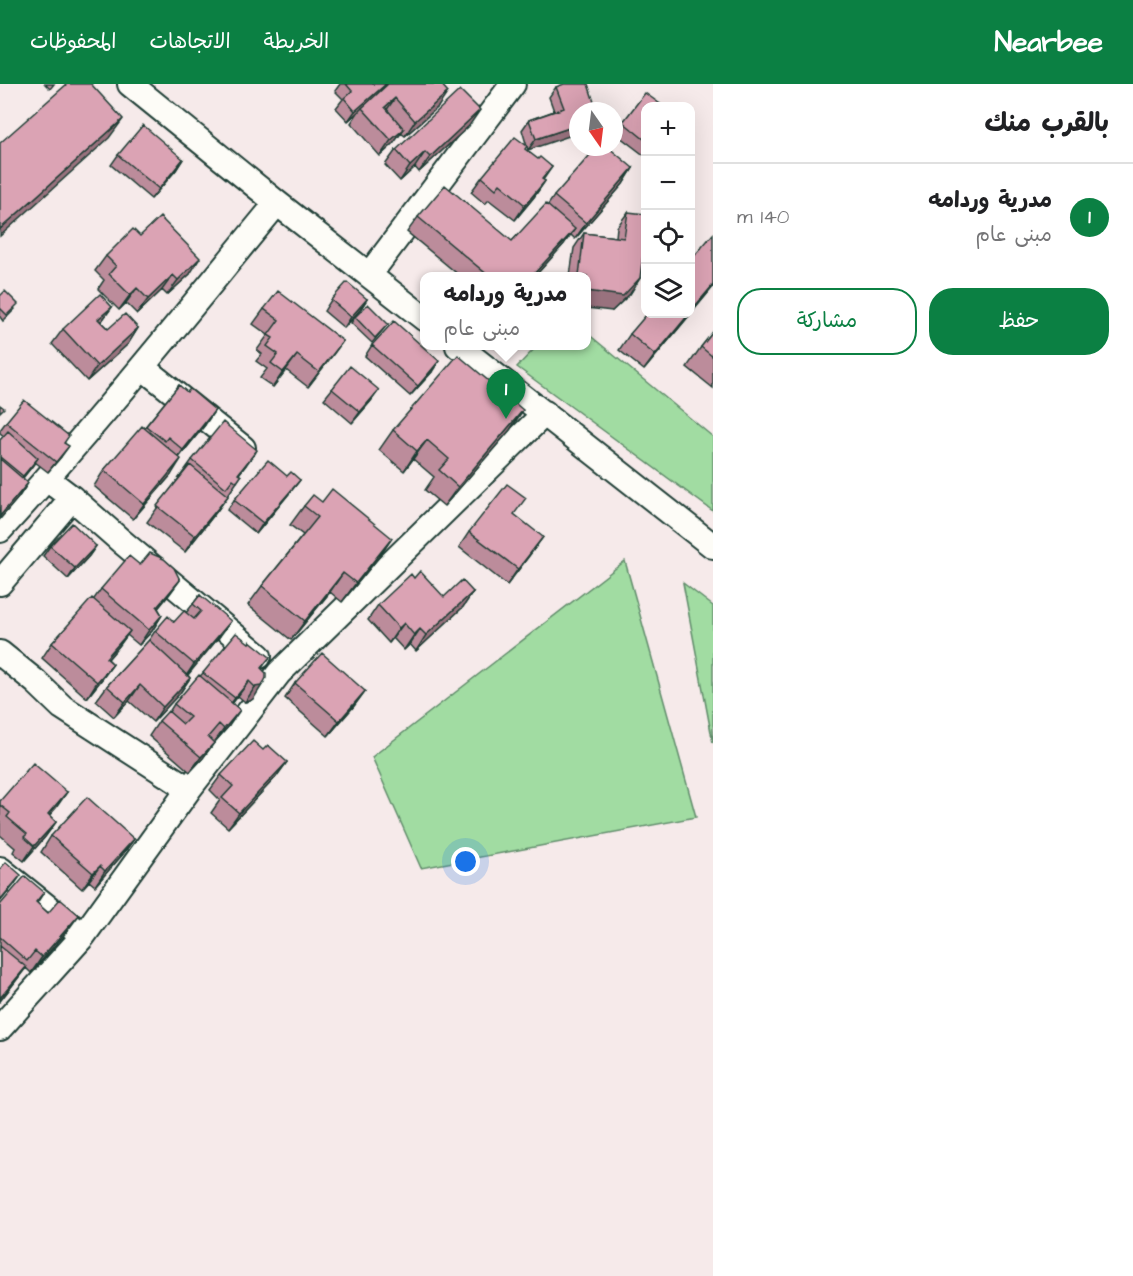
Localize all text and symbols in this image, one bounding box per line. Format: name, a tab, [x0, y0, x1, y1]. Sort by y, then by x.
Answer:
text: Nearbee	[995, 23, 1103, 62]
text: المحفوظات	[30, 27, 116, 56]
text: الاتجاهات	[149, 27, 231, 56]
text: الخريطة	[264, 27, 329, 56]
north arrow	[569, 102, 623, 156]
map controls	[641, 102, 695, 318]
button: +	[641, 102, 695, 156]
text: بالقرب منك	[985, 105, 1109, 141]
button: −	[641, 156, 695, 210]
text: مدرية وردامه	[928, 185, 1052, 216]
text: 140 m	[737, 203, 789, 231]
text: 1	[1088, 203, 1091, 231]
button: locate	[641, 210, 695, 264]
text: مبنى عام	[975, 221, 1052, 249]
button: layers	[641, 264, 695, 318]
popup	[420, 272, 591, 350]
text: مدرية وردامه	[444, 279, 567, 310]
button: مشاركة	[737, 288, 917, 355]
button: حفظ	[929, 288, 1109, 355]
text: مبنى عام	[444, 315, 520, 343]
pin: 1	[486, 370, 526, 419]
your location	[451, 847, 480, 876]

